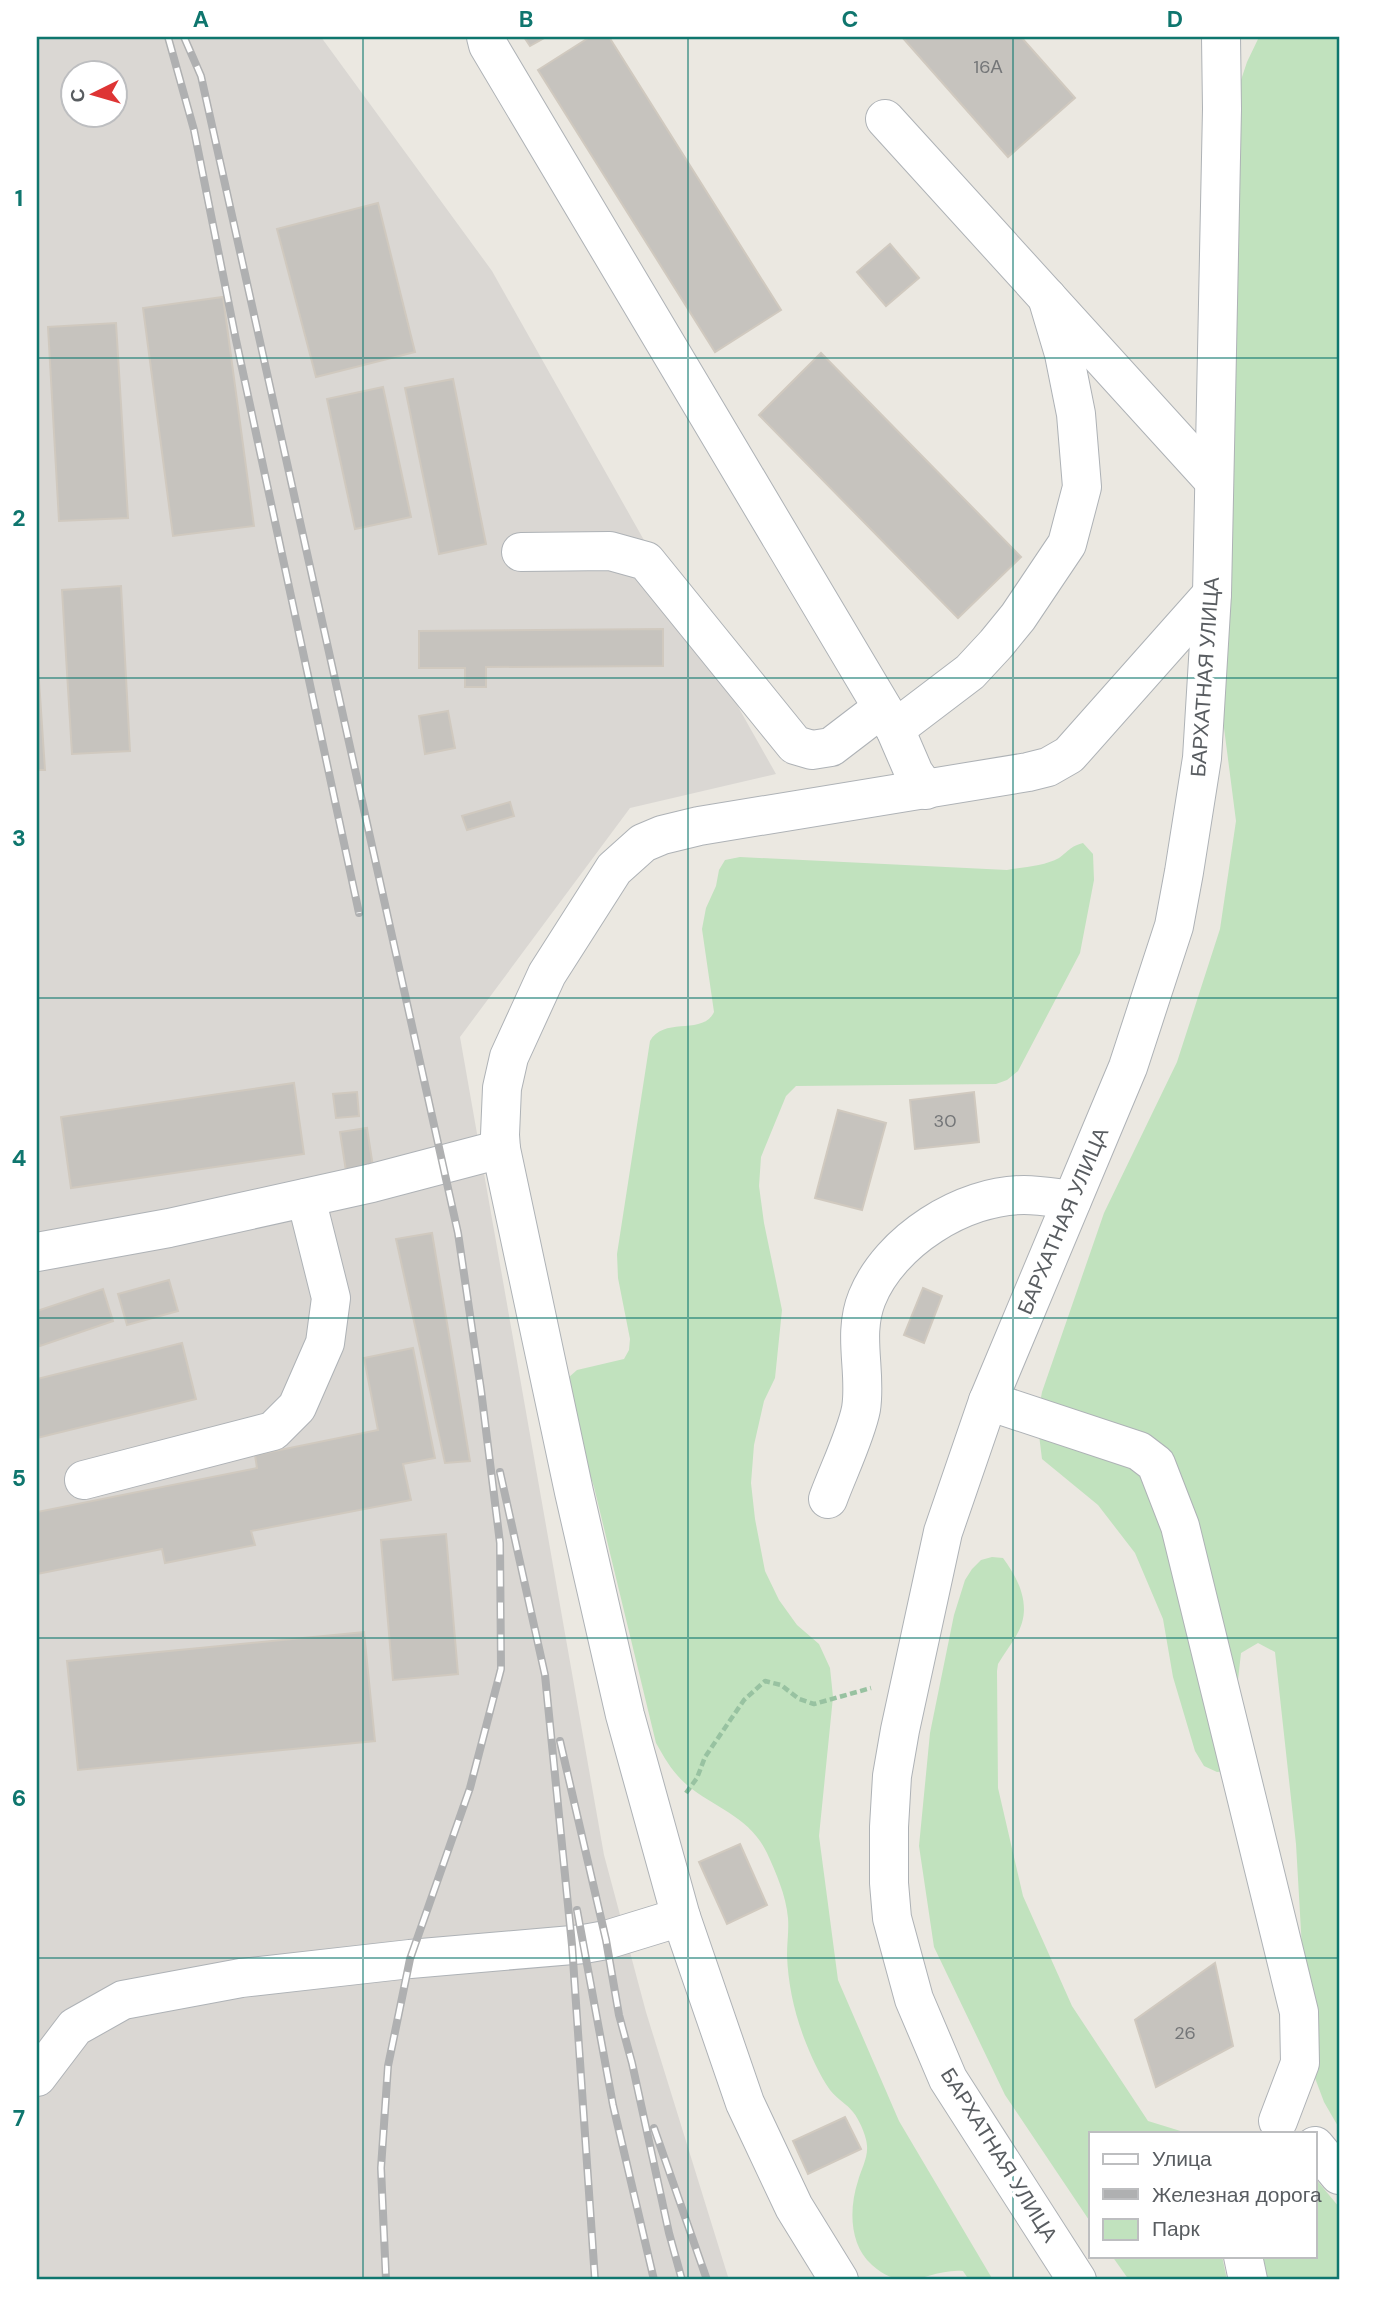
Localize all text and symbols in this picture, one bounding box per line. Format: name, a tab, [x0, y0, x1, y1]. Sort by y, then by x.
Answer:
text: A	[193, 4, 209, 34]
text: B	[519, 4, 533, 34]
text: C	[842, 4, 858, 34]
text: D	[1167, 4, 1183, 34]
house number: 16А	[974, 55, 1002, 79]
north arrow	[60, 60, 130, 130]
text: С	[64, 87, 91, 103]
text: 1	[15, 183, 23, 213]
text: 2	[12, 503, 26, 533]
street label: БАРХАТНАЯ УЛИЦА	[1184, 576, 1226, 778]
text: 3	[12, 823, 26, 853]
house number: 30	[934, 1109, 956, 1133]
street label: БАРХАТНАЯ УЛИЦА	[1011, 1123, 1115, 1319]
text: 4	[12, 1143, 27, 1173]
text: 5	[12, 1463, 26, 1493]
text: 6	[12, 1783, 26, 1813]
house number: 26	[1174, 2021, 1196, 2045]
street label: БАРХАТНАЯ УЛИЦА	[934, 2063, 1064, 2247]
text: 7	[13, 2103, 25, 2133]
legend	[1089, 2132, 1316, 2258]
text: Улица	[1152, 2145, 1212, 2173]
text: Железная дорога	[1152, 2181, 1322, 2209]
text: Парк	[1152, 2215, 1200, 2243]

